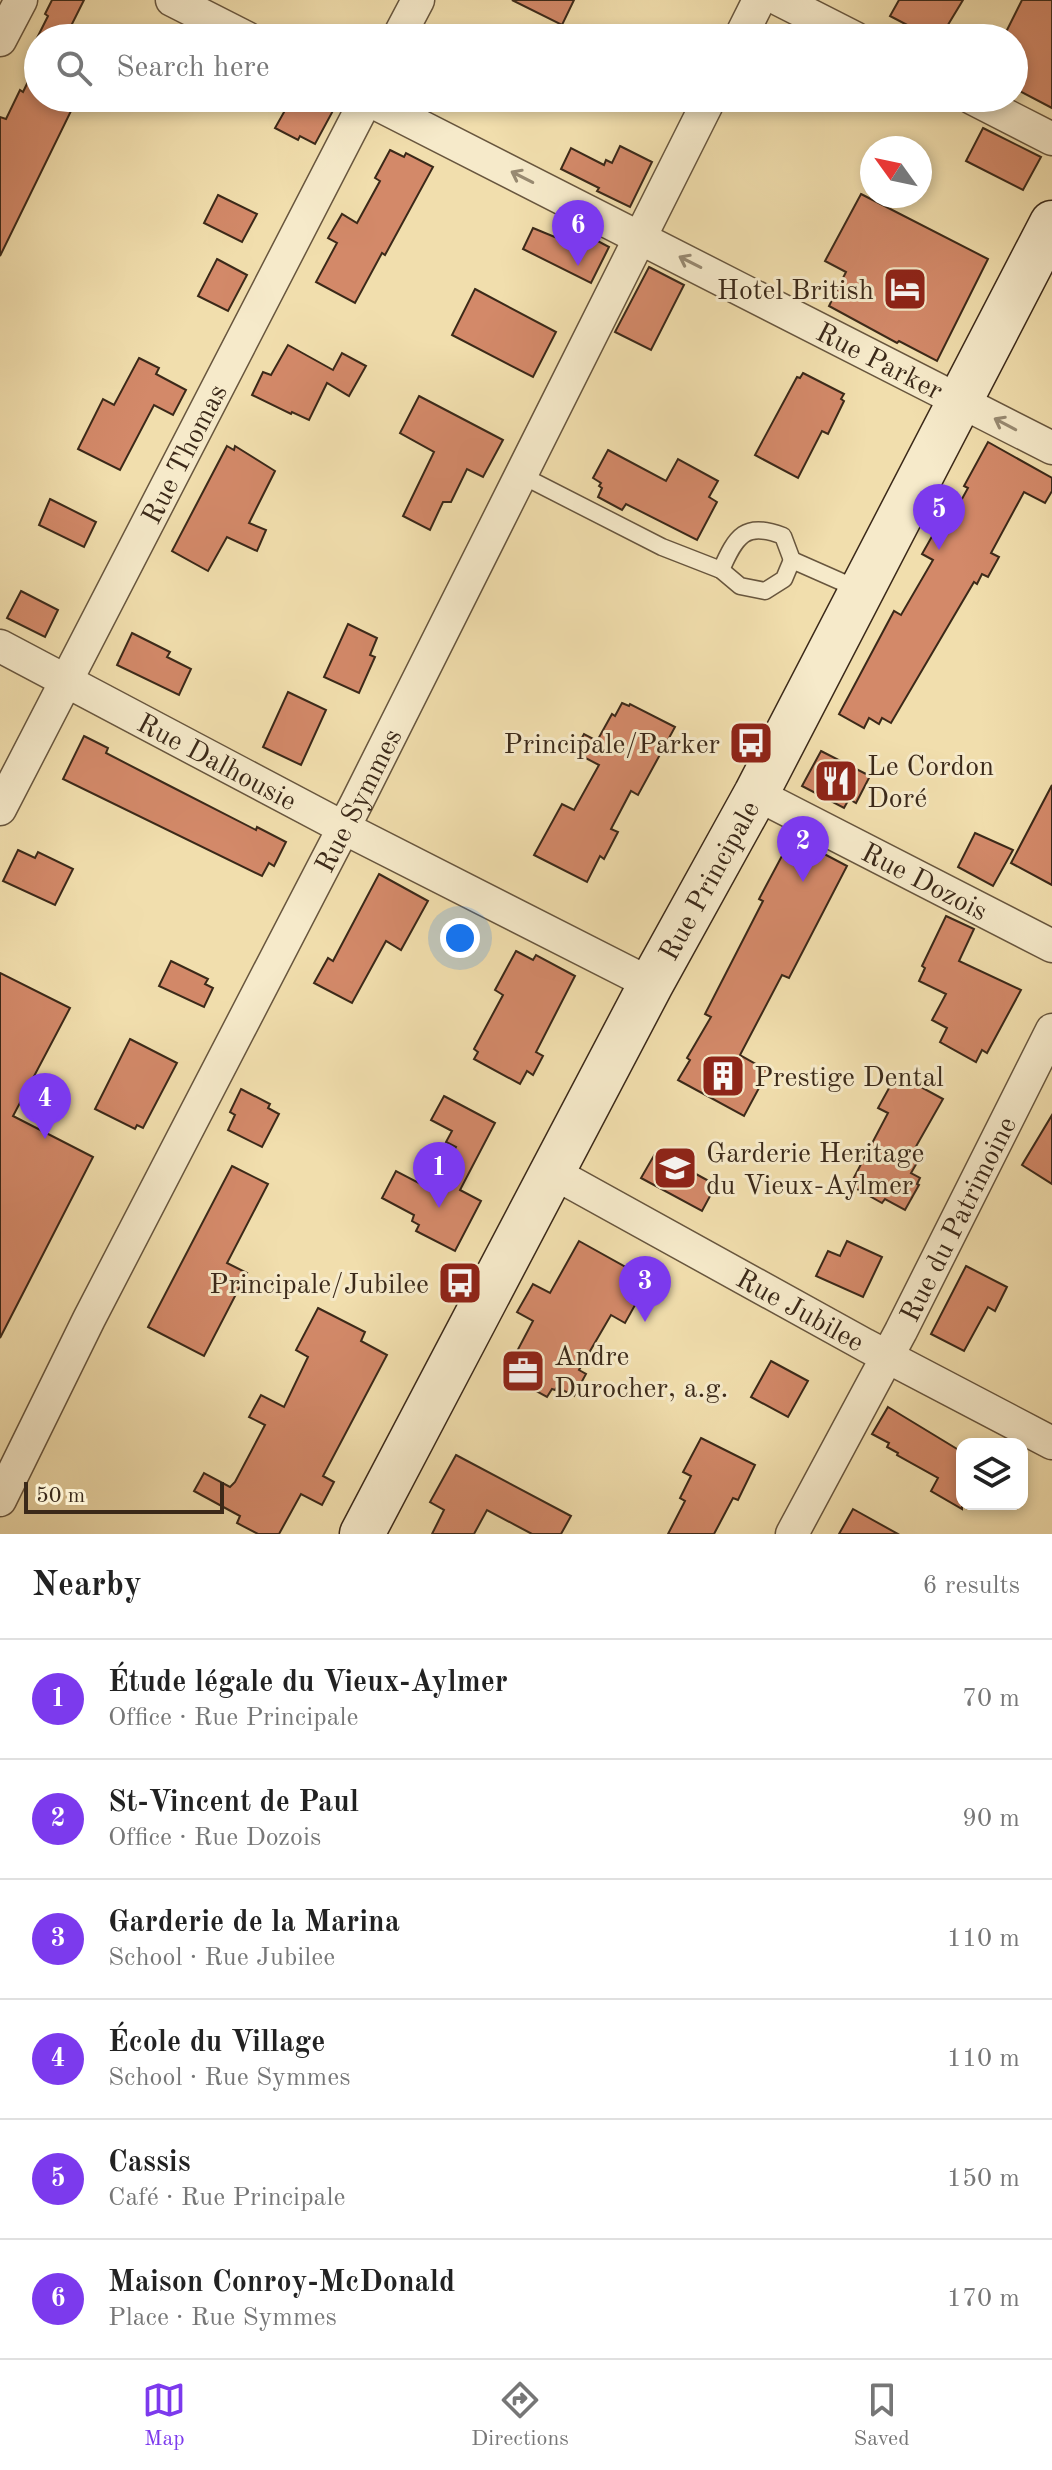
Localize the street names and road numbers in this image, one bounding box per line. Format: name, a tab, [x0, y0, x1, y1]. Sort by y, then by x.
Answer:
street label: Rue Parker	[811, 319, 946, 407]
street label: Rue Thomas	[139, 380, 234, 529]
street label: Rue Dalhousie	[132, 710, 300, 817]
street label: Rue Symmes	[312, 725, 408, 878]
street label: Rue Principale	[656, 797, 766, 966]
street label: Rue Dozois	[856, 840, 991, 927]
street label: Rue du Patrimoine	[897, 1113, 1023, 1327]
street label: Rue Jubilee	[731, 1266, 868, 1358]

